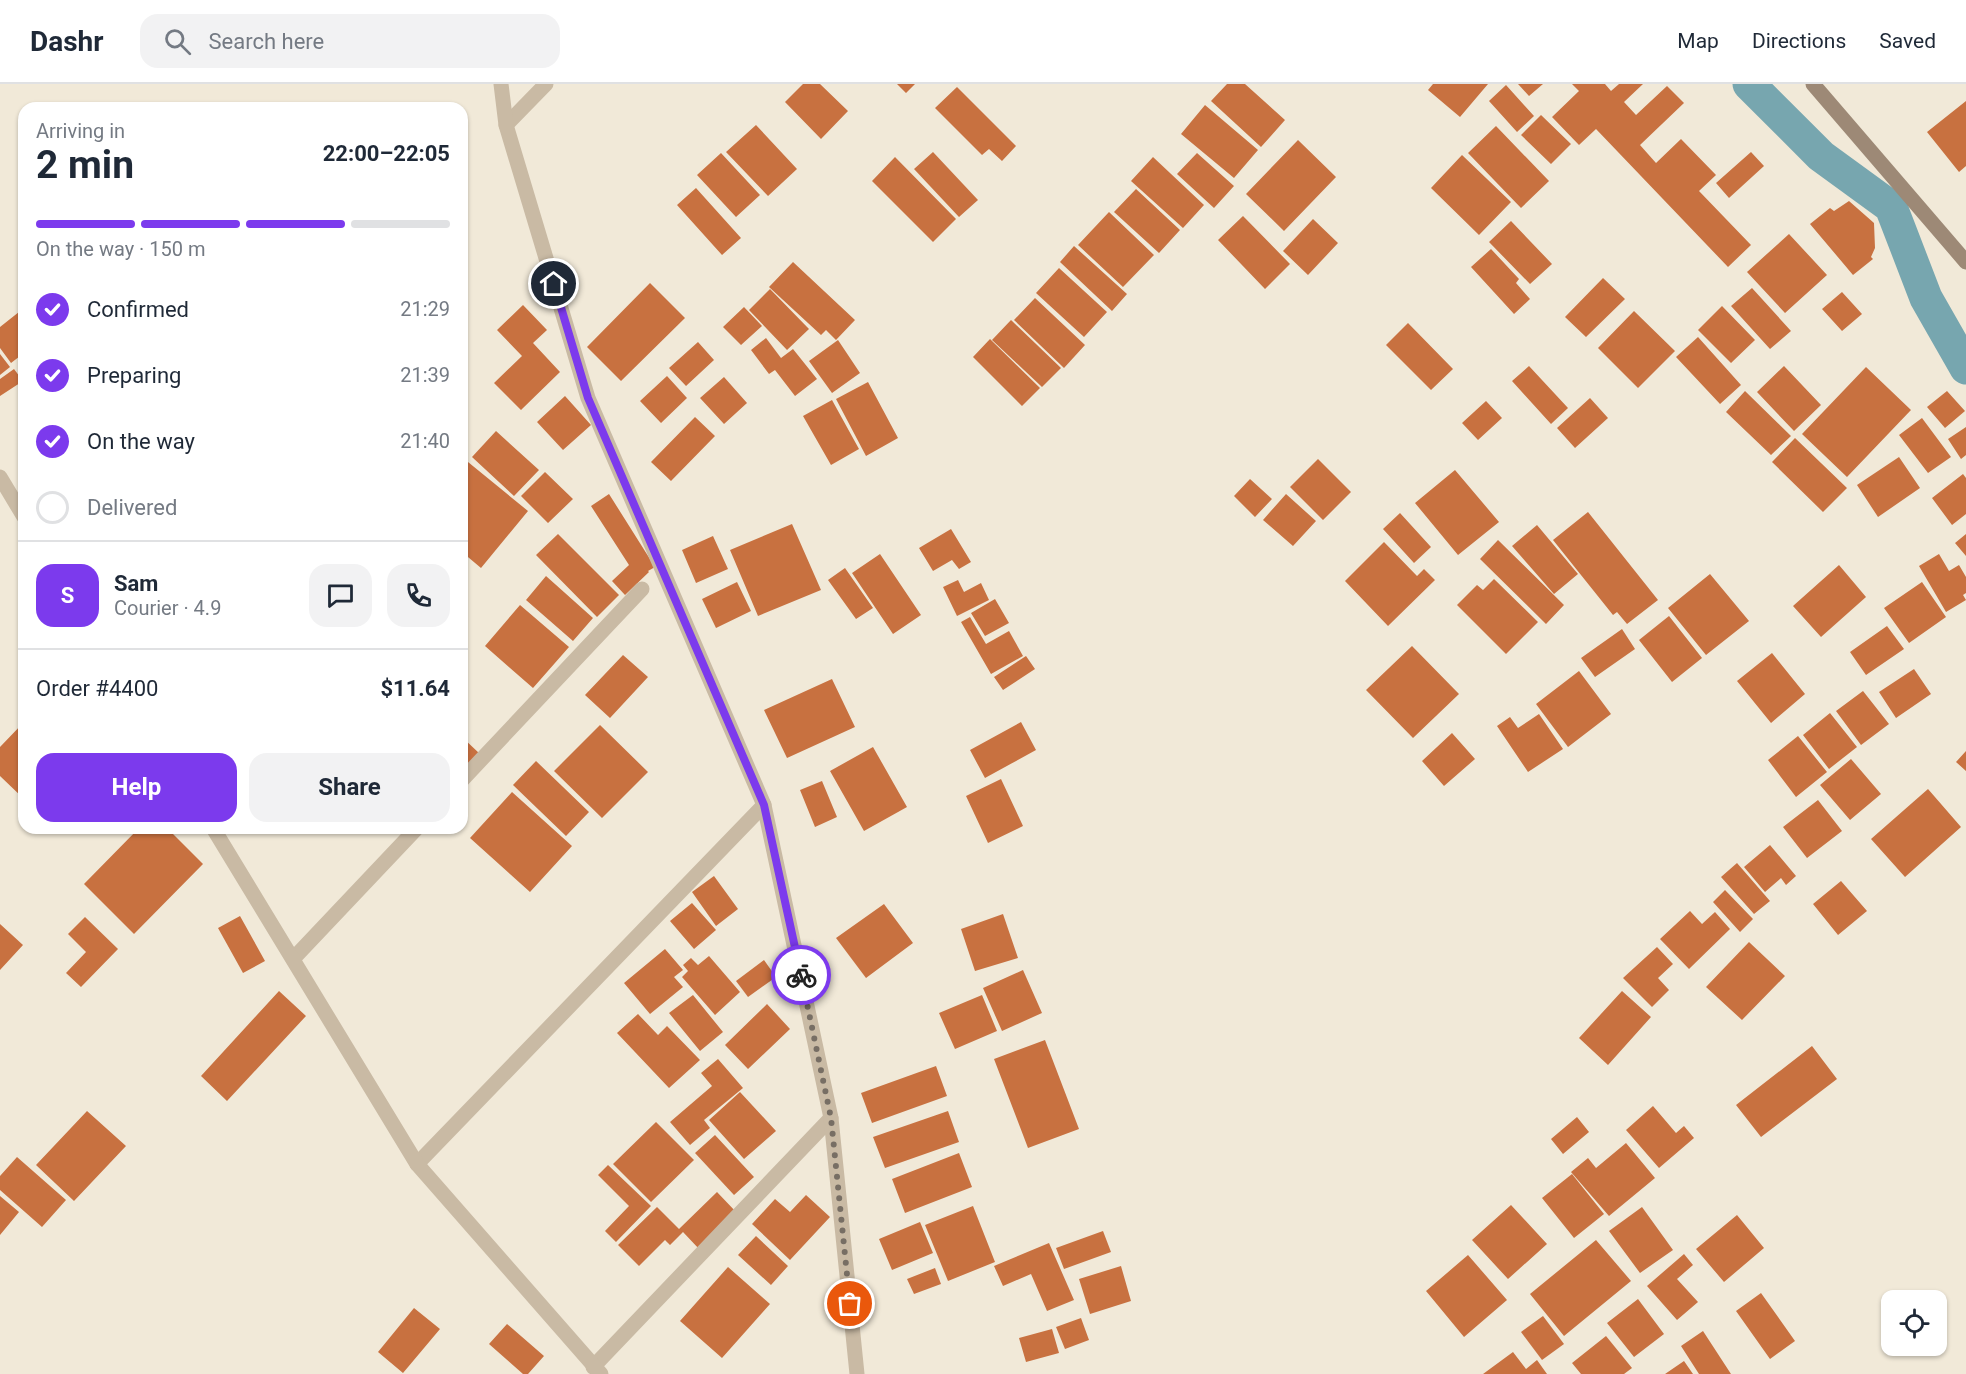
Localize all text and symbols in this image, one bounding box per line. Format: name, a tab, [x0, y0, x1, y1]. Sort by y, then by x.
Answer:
search box	[140, 14, 560, 68]
text: Dashr	[30, 25, 104, 58]
icon: search	[161, 25, 194, 58]
text: Search here	[209, 29, 324, 54]
text: Map	[1677, 29, 1719, 53]
text: Directions	[1752, 29, 1846, 53]
text: Saved	[1879, 29, 1936, 53]
text: Arriving in	[36, 119, 125, 143]
text: 22:00–22:05	[323, 141, 450, 166]
text: 2 min	[36, 142, 134, 188]
text: On the way · 150 m	[36, 237, 205, 261]
pin	[528, 258, 579, 309]
icon: home	[537, 267, 570, 300]
icon: check	[36, 293, 69, 326]
text: Confirmed	[87, 297, 189, 322]
text: 21:29	[400, 297, 450, 321]
icon: check	[36, 359, 69, 392]
text: Preparing	[87, 363, 181, 388]
text: 21:39	[400, 363, 450, 387]
icon: check	[36, 425, 69, 458]
text: On the way	[87, 429, 195, 454]
text: 21:40	[400, 429, 450, 453]
text: Delivered	[87, 495, 177, 520]
button: chat	[309, 564, 372, 627]
button: phone	[387, 564, 450, 627]
text: Sam	[114, 571, 158, 596]
text: S	[61, 583, 74, 608]
text: Courier · 4.9	[114, 596, 221, 620]
text: Order #4400	[36, 676, 158, 701]
text: $11.64	[381, 676, 450, 701]
button: Help	[36, 753, 237, 822]
button: Share	[249, 753, 450, 822]
courier	[771, 945, 831, 1005]
icon: bike	[785, 959, 818, 992]
pin	[824, 1278, 875, 1329]
icon: bag	[833, 1287, 866, 1320]
map controls	[1881, 1290, 1947, 1356]
button: locate	[1881, 1290, 1947, 1356]

